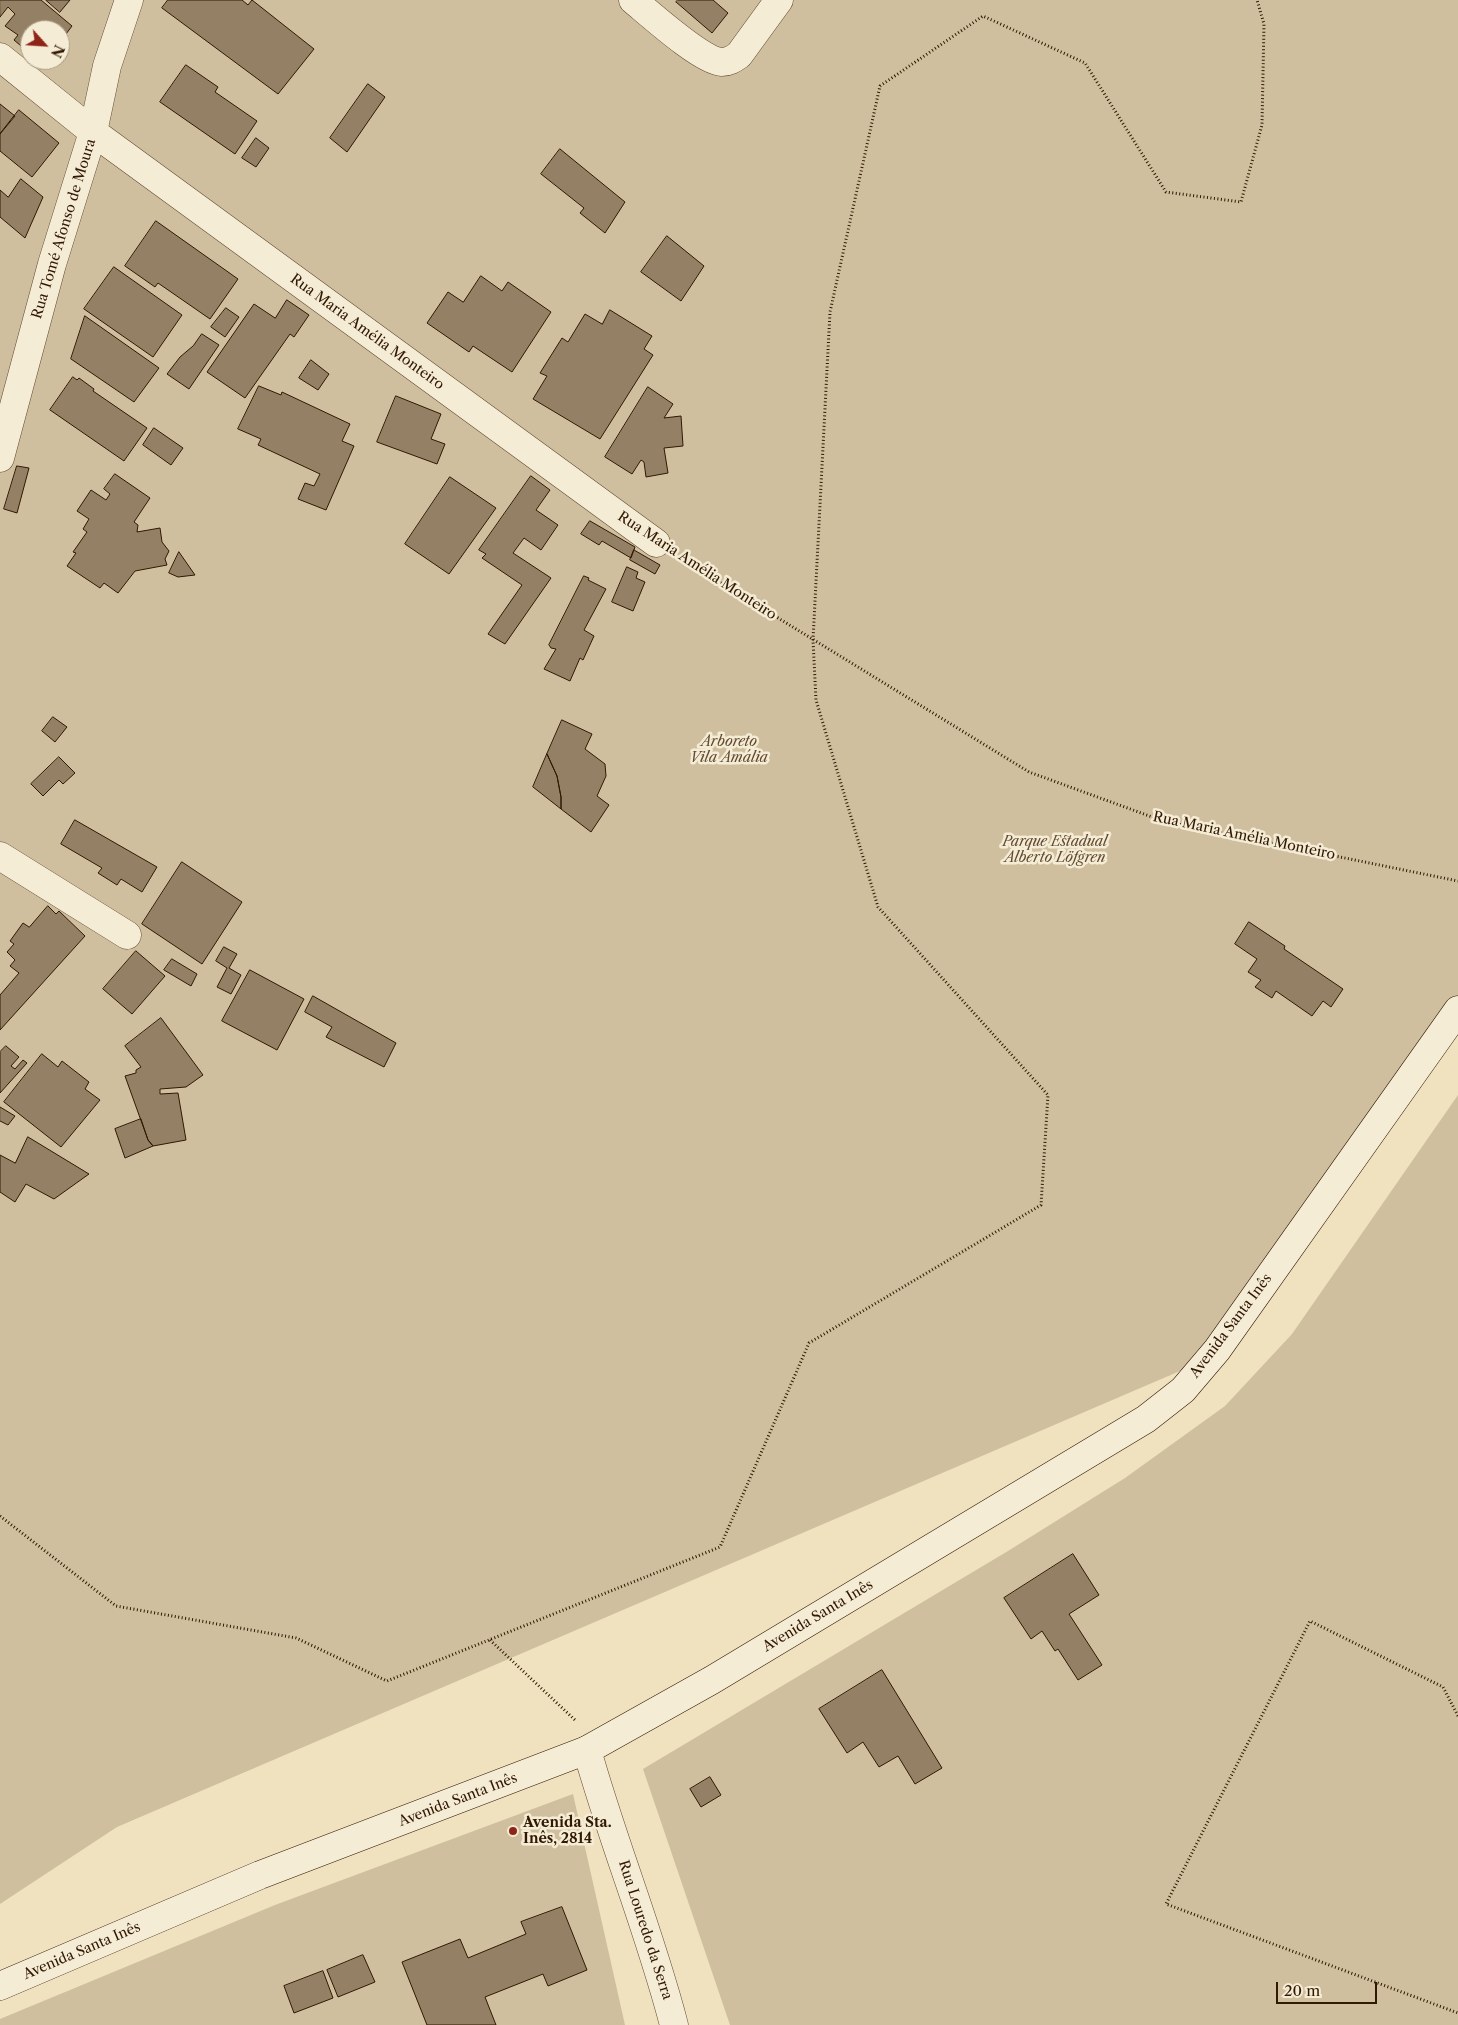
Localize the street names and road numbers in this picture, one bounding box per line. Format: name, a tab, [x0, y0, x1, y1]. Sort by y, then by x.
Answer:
street label: Rua Tomé Afonso de Moura	[29, 137, 99, 321]
street label: Rua Maria Amélia Monteiro	[287, 271, 447, 393]
street label: Rua Maria Amélia Monteiro	[614, 508, 780, 624]
street label: Rua Maria Amélia Monteiro	[1151, 808, 1337, 864]
street label: Avenida Santa Inês	[1186, 1271, 1276, 1381]
street label: Avenida Santa Inês	[760, 1576, 876, 1656]
street label: Avenida Santa Inês	[396, 1770, 520, 1830]
street label: Rua Louredo da Serra	[614, 1858, 676, 2002]
street label: Avenida Santa Inês	[21, 1919, 143, 1983]

